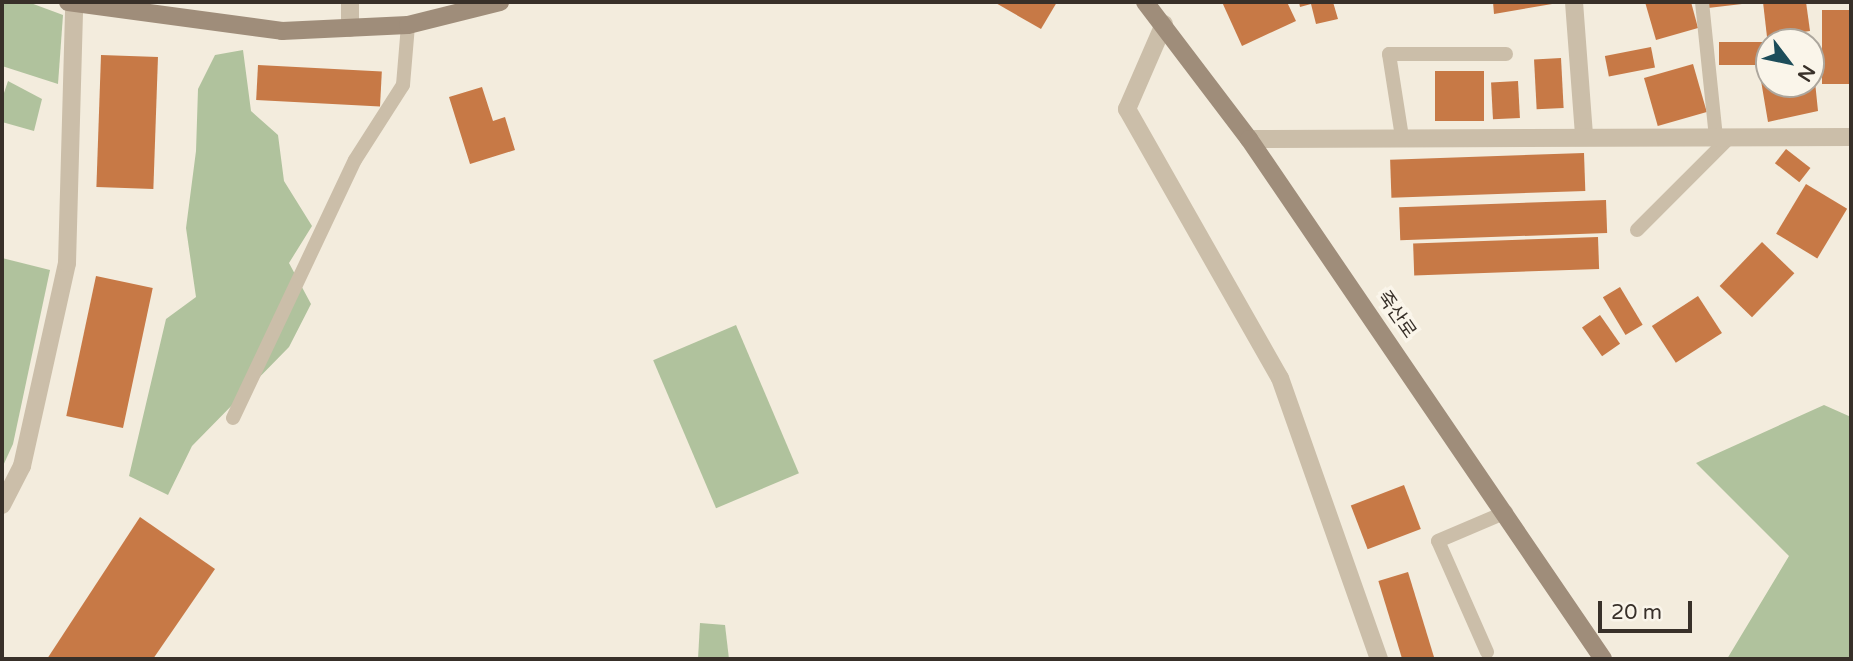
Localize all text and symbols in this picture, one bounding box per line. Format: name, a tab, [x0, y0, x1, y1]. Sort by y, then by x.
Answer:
north arrow	[1755, 28, 1825, 98]
text: N	[1793, 61, 1819, 85]
street label: 죽산로	[1372, 287, 1420, 343]
scale bar	[1601, 588, 1696, 632]
text: 20 m	[1611, 600, 1662, 625]

